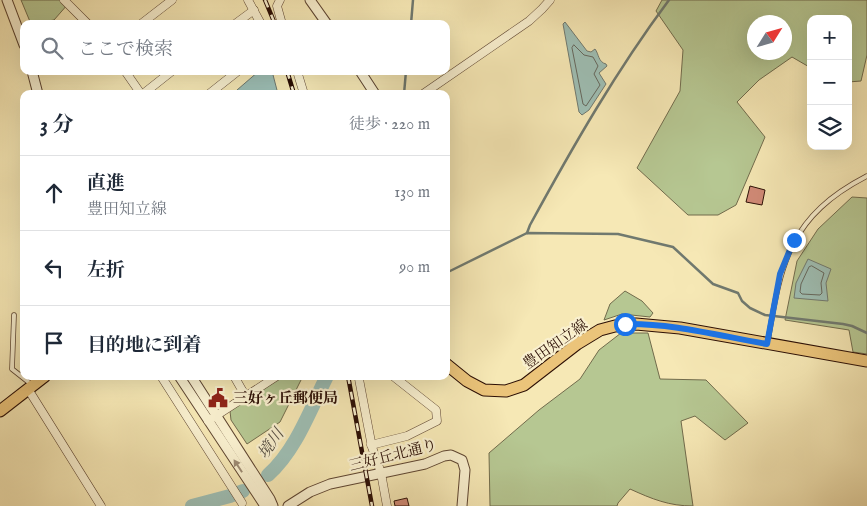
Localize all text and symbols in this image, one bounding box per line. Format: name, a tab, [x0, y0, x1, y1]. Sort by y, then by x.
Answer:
north arrow	[747, 15, 792, 60]
map controls	[807, 15, 852, 150]
button: +	[807, 15, 852, 60]
search box	[20, 20, 450, 75]
icon: search	[38, 34, 66, 62]
text: ここで検索	[78, 38, 173, 62]
button: −	[807, 60, 852, 105]
button: layers	[807, 105, 852, 150]
text: 3 分	[40, 112, 73, 139]
text: 徒歩 · 220 m	[349, 115, 430, 135]
text: 直進	[87, 172, 125, 196]
icon: ahead	[40, 179, 68, 207]
text: 130 m	[394, 183, 430, 203]
text: 豊田知立線	[87, 200, 167, 220]
route end	[783, 229, 806, 252]
icon: left	[40, 254, 68, 282]
text: 90 m	[399, 258, 430, 278]
text: 左折	[87, 259, 125, 283]
route start	[614, 313, 637, 336]
street label: 豊田知立線	[519, 315, 591, 374]
icon: arrive	[40, 329, 68, 357]
text: 目的地に到着	[87, 334, 201, 358]
public building icon: 三好ヶ丘郵便局	[207, 387, 229, 409]
place label: 三好ヶ丘郵便局	[233, 389, 338, 408]
water label: 境川	[254, 424, 290, 463]
street label: 三好丘北通り	[347, 435, 439, 476]
one-way arrow	[233, 459, 242, 473]

